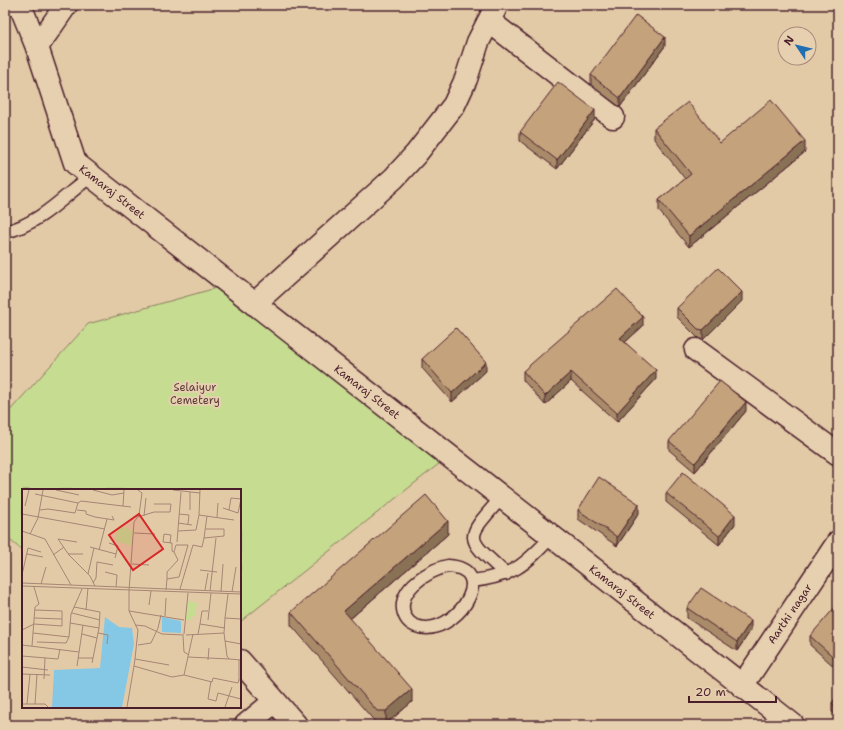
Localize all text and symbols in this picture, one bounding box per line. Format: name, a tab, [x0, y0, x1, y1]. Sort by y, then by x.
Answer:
north arrow	[777, 26, 817, 66]
text: N	[781, 32, 798, 48]
street label: Kamaraj Street	[76, 161, 148, 223]
street label: Kamaraj Street	[331, 361, 403, 423]
park label: Selaiyur Cemetery	[170, 380, 220, 408]
inset map	[22, 489, 241, 708]
street label: Kamaraj Street	[586, 561, 658, 623]
street label: Aarthi nagar	[764, 581, 816, 647]
scale bar	[689, 678, 776, 704]
text: 20 m	[695, 684, 726, 700]

